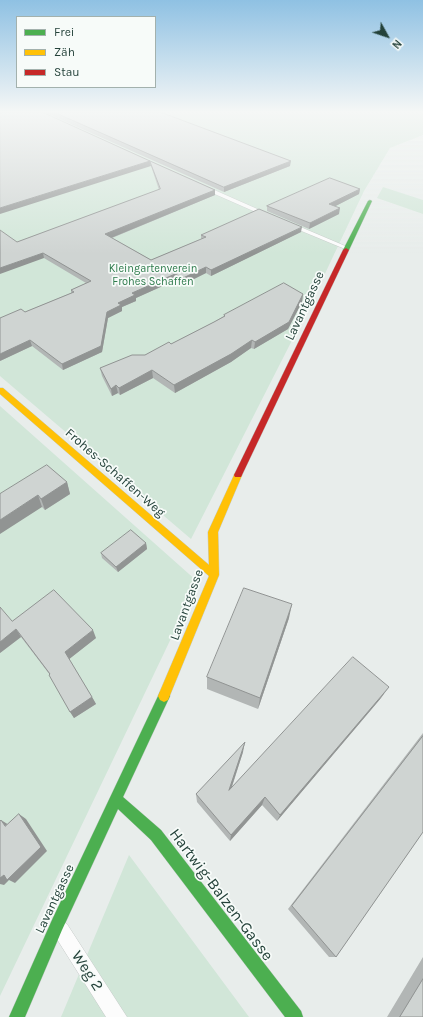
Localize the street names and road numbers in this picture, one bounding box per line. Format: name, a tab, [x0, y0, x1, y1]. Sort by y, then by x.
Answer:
street label: Lavantgasse	[282, 269, 328, 343]
street label: Frohes-Schaffen-Weg	[62, 425, 168, 521]
street label: Lavantgasse	[167, 567, 207, 643]
street label: Hartwig-Balzen-Gasse	[165, 825, 277, 965]
street label: Lavantgasse	[32, 862, 78, 936]
street label: Weg 2	[67, 947, 107, 995]

